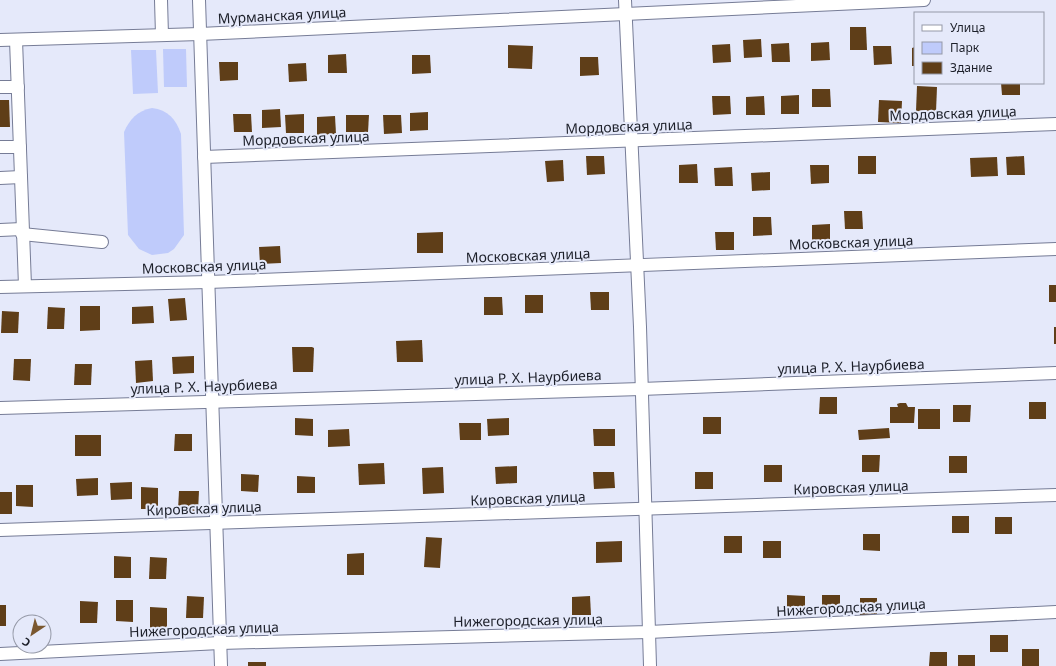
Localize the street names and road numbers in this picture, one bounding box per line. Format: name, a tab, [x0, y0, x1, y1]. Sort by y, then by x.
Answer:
street label: Мурманская улица	[217, 2, 347, 28]
street label: Мордовская улица	[889, 101, 1017, 125]
street label: Мордовская улица	[565, 114, 693, 138]
street label: Мордовская улица	[242, 126, 370, 150]
street label: Московская улица	[788, 230, 914, 254]
street label: Московская улица	[465, 243, 591, 267]
street label: Московская улица	[141, 254, 267, 278]
street label: улица Р. Х. Наурбиева	[777, 354, 925, 378]
street label: улица Р. Х. Наурбиева	[454, 365, 602, 389]
street label: улица Р. Х. Наурбиева	[130, 374, 278, 398]
street label: Кировская улица	[793, 475, 909, 499]
street label: Кировская улица	[470, 486, 586, 510]
street label: Кировская улица	[146, 496, 262, 520]
street label: Нижегородская улица	[776, 594, 926, 620]
street label: Нижегородская улица	[453, 609, 603, 631]
street label: Нижегородская улица	[129, 617, 279, 641]

